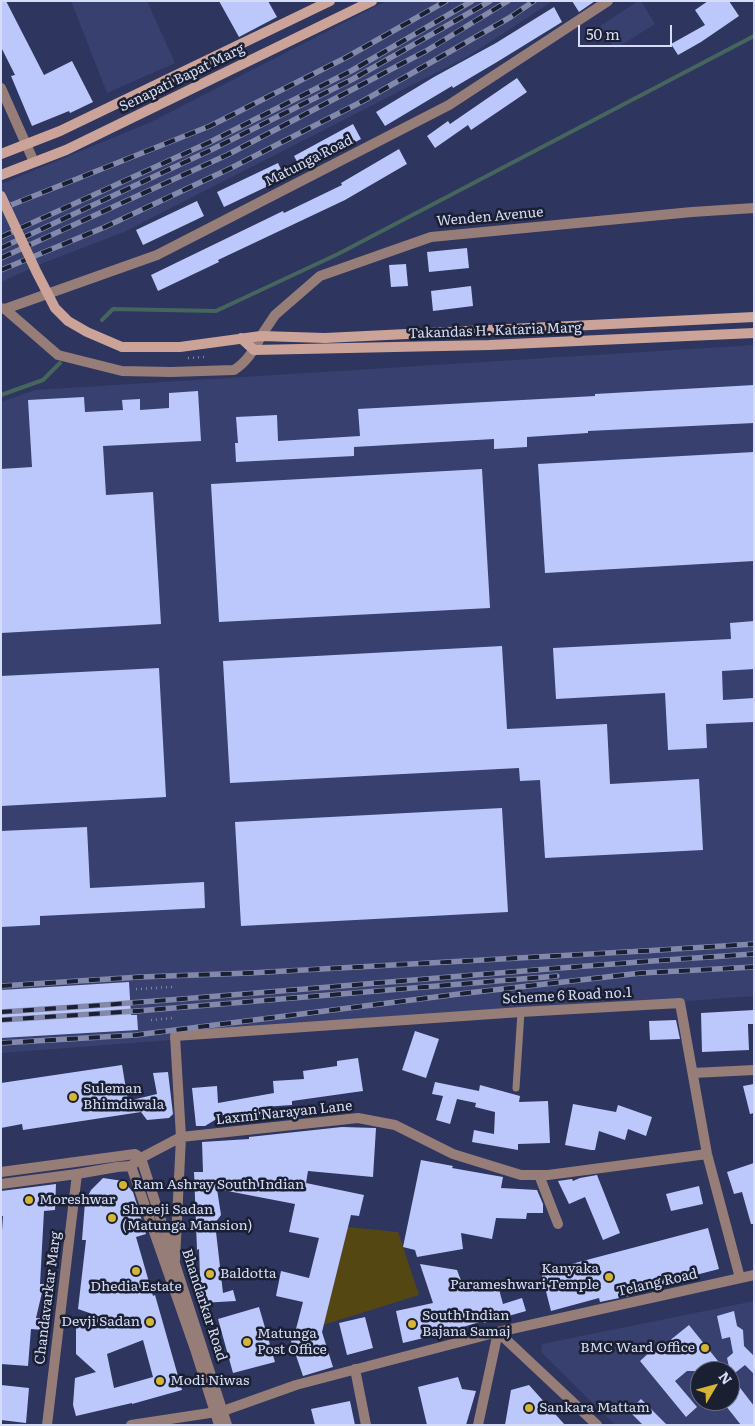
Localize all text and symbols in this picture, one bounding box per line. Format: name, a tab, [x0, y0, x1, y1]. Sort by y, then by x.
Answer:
scale bar	[580, 15, 674, 47]
text: 50 m	[586, 22, 620, 45]
street label: Senapati Bapat Marg	[117, 40, 247, 116]
street label: Matunga Road	[262, 132, 356, 190]
street label: Wenden Avenue	[436, 204, 544, 230]
street label: Takandas H. Kataria Marg	[408, 320, 582, 342]
street label: Scheme 6 Road no.1	[502, 984, 632, 1008]
place label: Suleman Bhimdiwala	[83, 1081, 164, 1114]
marker: Suleman Bhimdiwala	[67, 1091, 79, 1103]
street label: Laxmi Narayan Lane	[215, 1097, 353, 1129]
place label: Ram Ashray South Indian	[133, 1177, 304, 1193]
marker: Ram Ashray South Indian	[117, 1179, 129, 1191]
place label: Moreshwar	[39, 1192, 115, 1208]
marker: Moreshwar	[23, 1194, 35, 1206]
place label: Shreeji Sadan (Matunga Mansion)	[122, 1202, 252, 1234]
marker: Shreeji Sadan (Matunga Mansion)	[106, 1212, 118, 1224]
street label: Chandavarkar Marg	[32, 1231, 64, 1365]
street label: Bhandarkar Road	[178, 1247, 230, 1363]
place label: Kanyaka Parameshwari Temple	[450, 1261, 599, 1294]
marker: Dhedia Estate	[130, 1265, 142, 1277]
place label: Baldotta	[220, 1266, 276, 1282]
street label: Telang Road	[615, 1266, 699, 1300]
marker: Baldotta	[204, 1268, 216, 1280]
marker: Kanyaka Parameshwari Temple	[603, 1271, 615, 1283]
place label: Dhedia Estate	[90, 1279, 182, 1295]
place label: South Indian Bajana Samaj	[422, 1308, 511, 1340]
place label: Devji Sadan	[61, 1314, 140, 1330]
marker: Devji Sadan	[144, 1316, 156, 1328]
marker: South Indian Bajana Samaj	[406, 1318, 418, 1330]
place label: Matunga Post Office	[257, 1326, 327, 1358]
marker: Matunga Post Office	[241, 1336, 253, 1348]
place label: BMC Ward Office	[580, 1340, 695, 1356]
marker: BMC Ward Office	[699, 1342, 711, 1354]
north arrow	[690, 1361, 740, 1411]
text: N	[715, 1367, 738, 1388]
place label: Modi Niwas	[170, 1373, 249, 1389]
marker: Modi Niwas	[154, 1375, 166, 1387]
place label: Sankara Mattam	[539, 1400, 650, 1416]
marker: Sankara Mattam	[523, 1402, 535, 1414]

